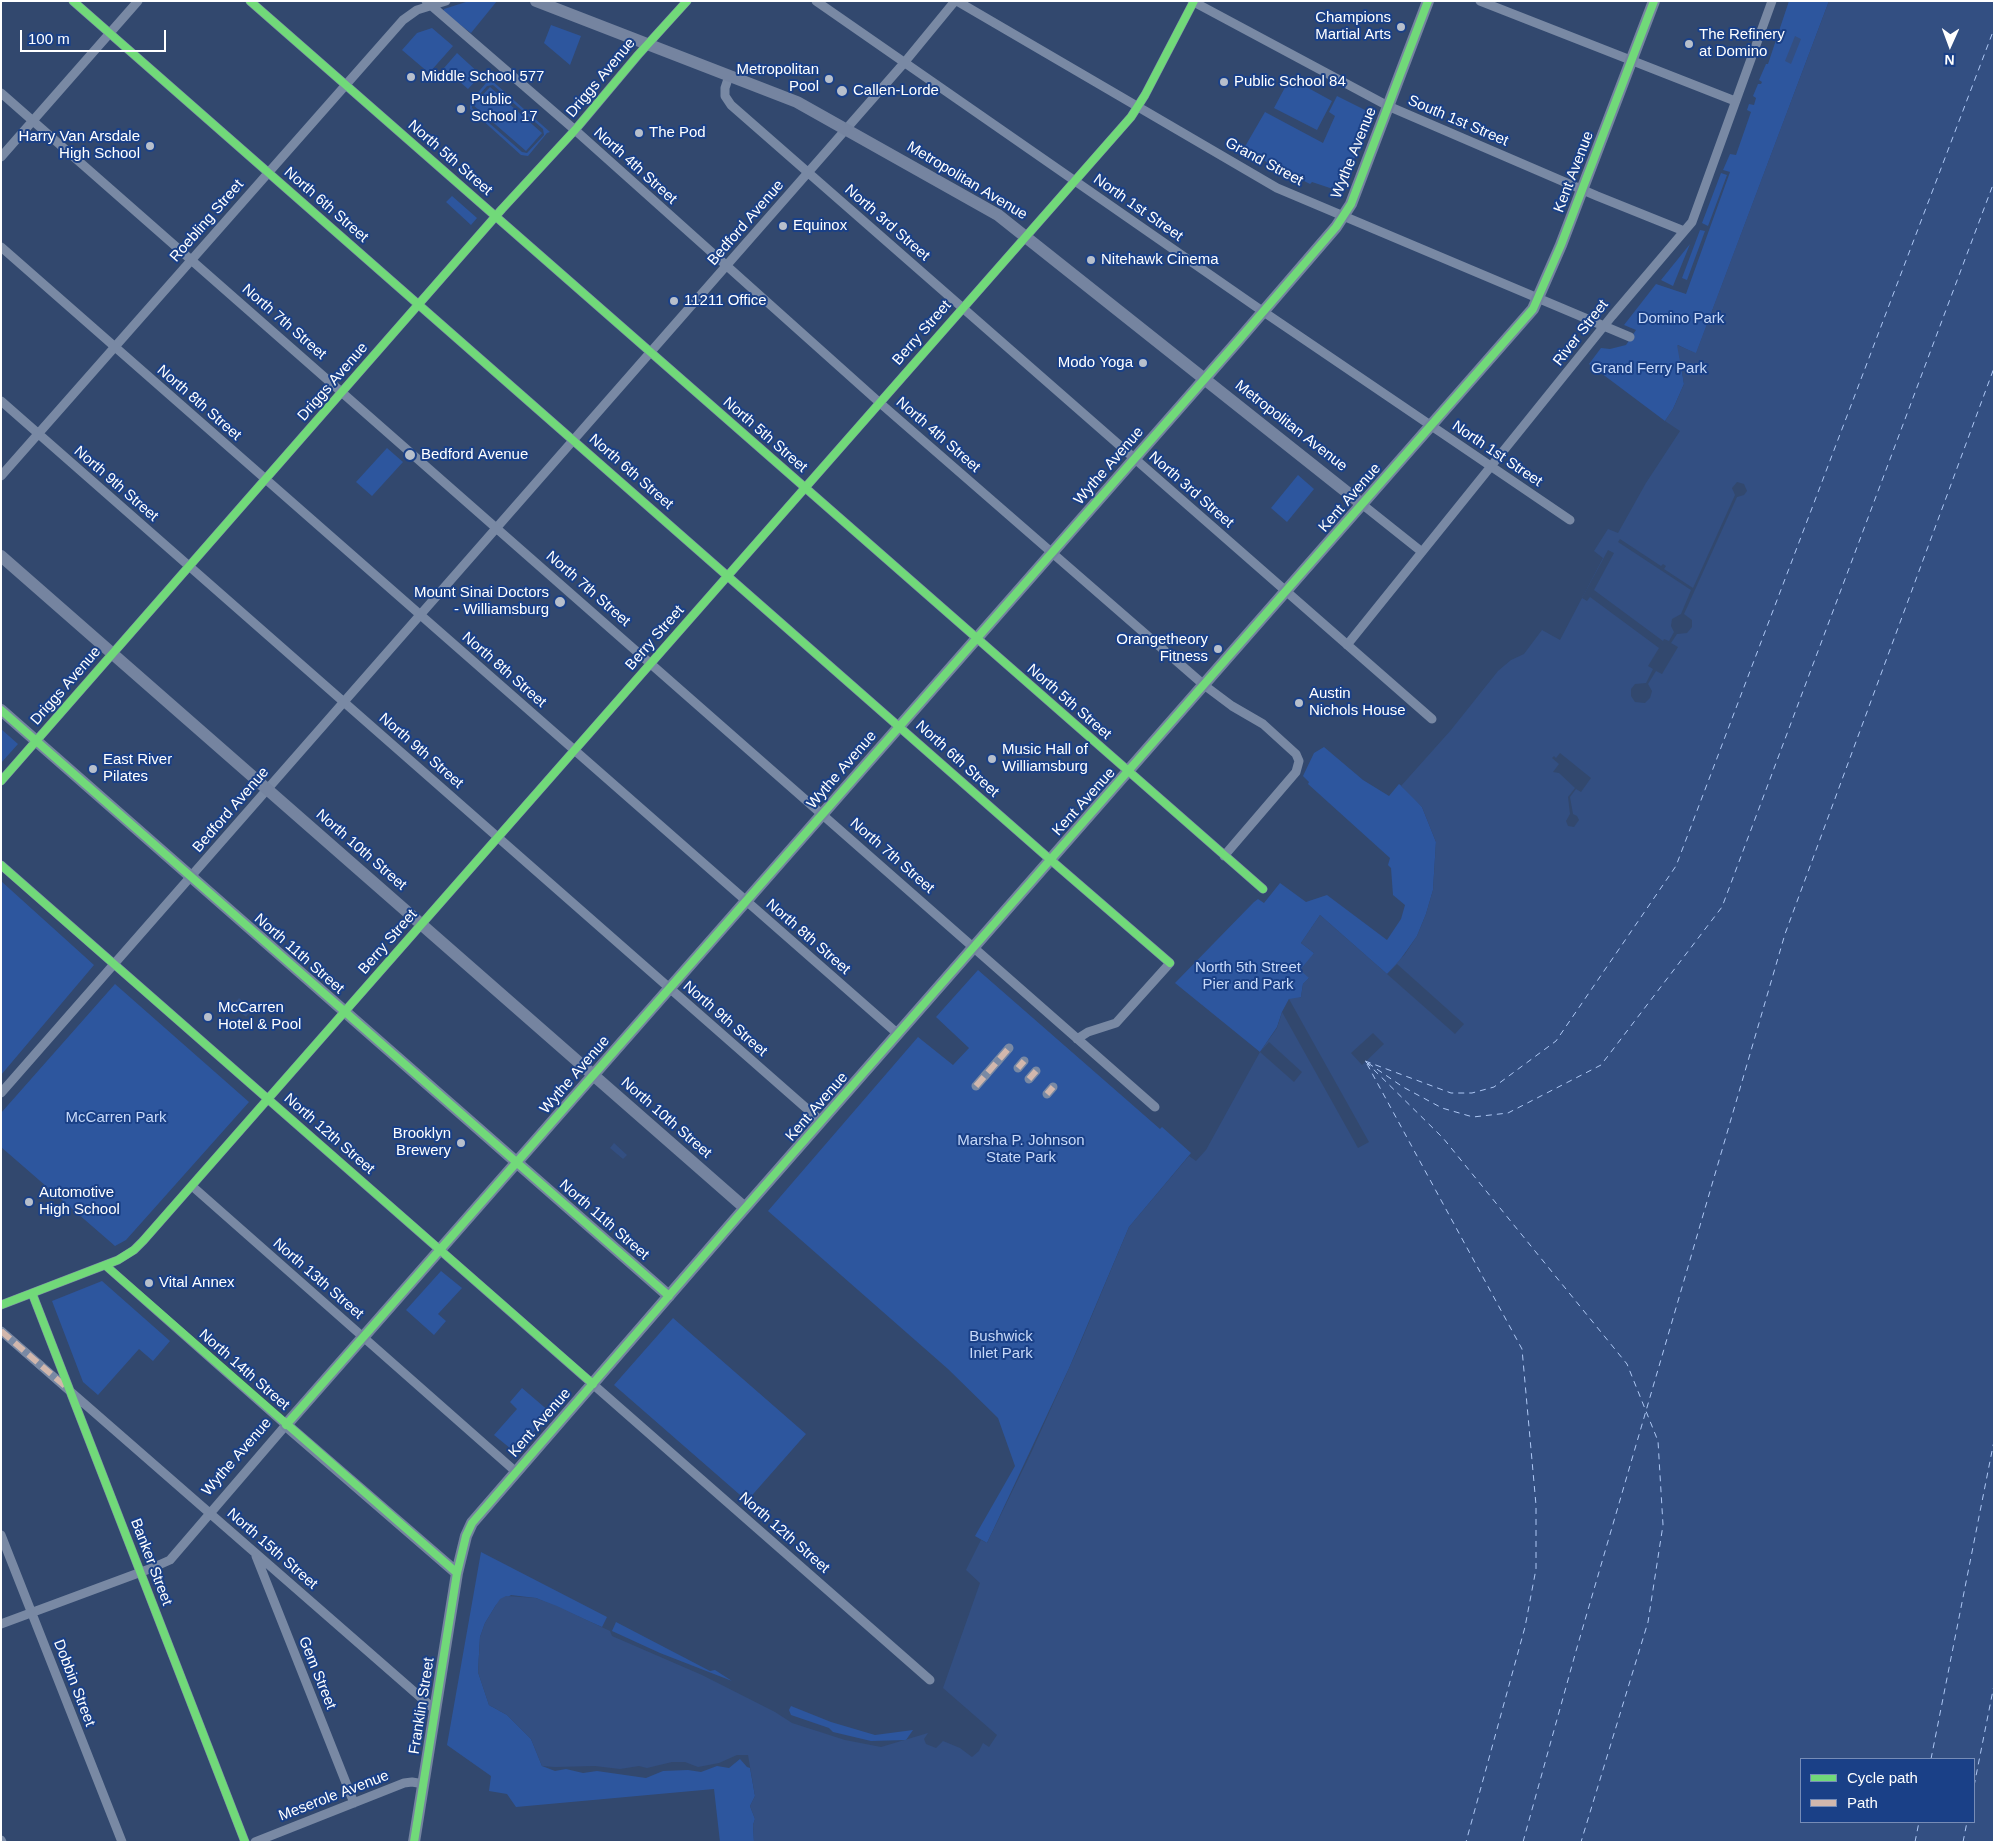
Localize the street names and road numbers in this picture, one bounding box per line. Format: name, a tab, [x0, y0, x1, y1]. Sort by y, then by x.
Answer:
street label: Driggs Avenue	[563, 35, 639, 121]
street label: South 1st Street	[1405, 92, 1511, 150]
street label: Wythe Avenue	[1327, 105, 1381, 201]
street label: North 5th Street	[404, 116, 496, 200]
street label: North 4th Street	[590, 124, 680, 208]
street label: Kent Avenue	[1550, 129, 1598, 215]
street label: Grand Street	[1222, 134, 1306, 190]
street label: Metropolitan Avenue	[904, 138, 1030, 224]
street label: North 6th Street	[280, 163, 372, 247]
street label: North 1st Street	[1090, 171, 1186, 245]
street label: Roebling Street	[166, 176, 248, 266]
street label: Bedford Avenue	[704, 177, 788, 269]
street label: North 3rd Street	[841, 181, 933, 265]
street label: North 7th Street	[238, 280, 330, 364]
street label: River Street	[1550, 296, 1612, 370]
street label: Berry Street	[889, 297, 955, 369]
street label: Driggs Avenue	[294, 339, 372, 425]
street label: North 8th Street	[153, 361, 245, 445]
street label: Metropolitan Avenue	[1231, 377, 1351, 475]
street label: North 5th Street	[719, 393, 811, 477]
street label: North 4th Street	[892, 393, 984, 477]
street label: North 1st Street	[1448, 417, 1546, 491]
street label: Wythe Avenue	[1070, 423, 1148, 509]
street label: North 6th Street	[585, 430, 677, 514]
street label: North 9th Street	[70, 442, 162, 526]
street label: North 3rd Street	[1145, 448, 1237, 532]
street label: Kent Avenue	[1315, 460, 1385, 536]
street label: North 7th Street	[542, 547, 634, 631]
street label: Berry Street	[622, 602, 688, 674]
street label: North 8th Street	[458, 628, 550, 712]
street label: Driggs Avenue	[27, 643, 105, 729]
street label: North 5th Street	[1023, 660, 1115, 744]
street label: North 9th Street	[375, 709, 467, 793]
street label: North 6th Street	[912, 717, 1002, 801]
street label: Wythe Avenue	[803, 727, 881, 813]
street label: Bedford Avenue	[189, 764, 273, 856]
street label: Kent Avenue	[1049, 764, 1119, 840]
street label: North 10th Street	[312, 806, 410, 894]
street label: North 7th Street	[846, 814, 938, 898]
street label: North 8th Street	[762, 895, 854, 979]
street label: Berry Street	[355, 906, 421, 978]
street label: North 11th Street	[250, 910, 348, 998]
street label: North 9th Street	[679, 977, 771, 1061]
street label: Wythe Avenue	[536, 1032, 614, 1118]
street label: Kent Avenue	[782, 1069, 852, 1145]
street label: North 10th Street	[617, 1074, 715, 1162]
street label: North 12th Street	[280, 1090, 378, 1178]
street label: North 11th Street	[555, 1176, 653, 1264]
street label: North 13th Street	[269, 1235, 367, 1323]
street label: North 14th Street	[195, 1326, 293, 1414]
street label: Kent Avenue	[505, 1385, 575, 1461]
street label: Wythe Avenue	[198, 1414, 276, 1500]
street label: North 12th Street	[735, 1489, 833, 1577]
street label: North 15th Street	[223, 1505, 321, 1593]
street label: Banker Street	[126, 1516, 176, 1608]
street label: Gem Street	[294, 1634, 340, 1712]
street label: Dobbin Street	[49, 1637, 99, 1729]
street label: Franklin Street	[405, 1656, 439, 1756]
street label: Meserole Avenue	[276, 1767, 392, 1825]

